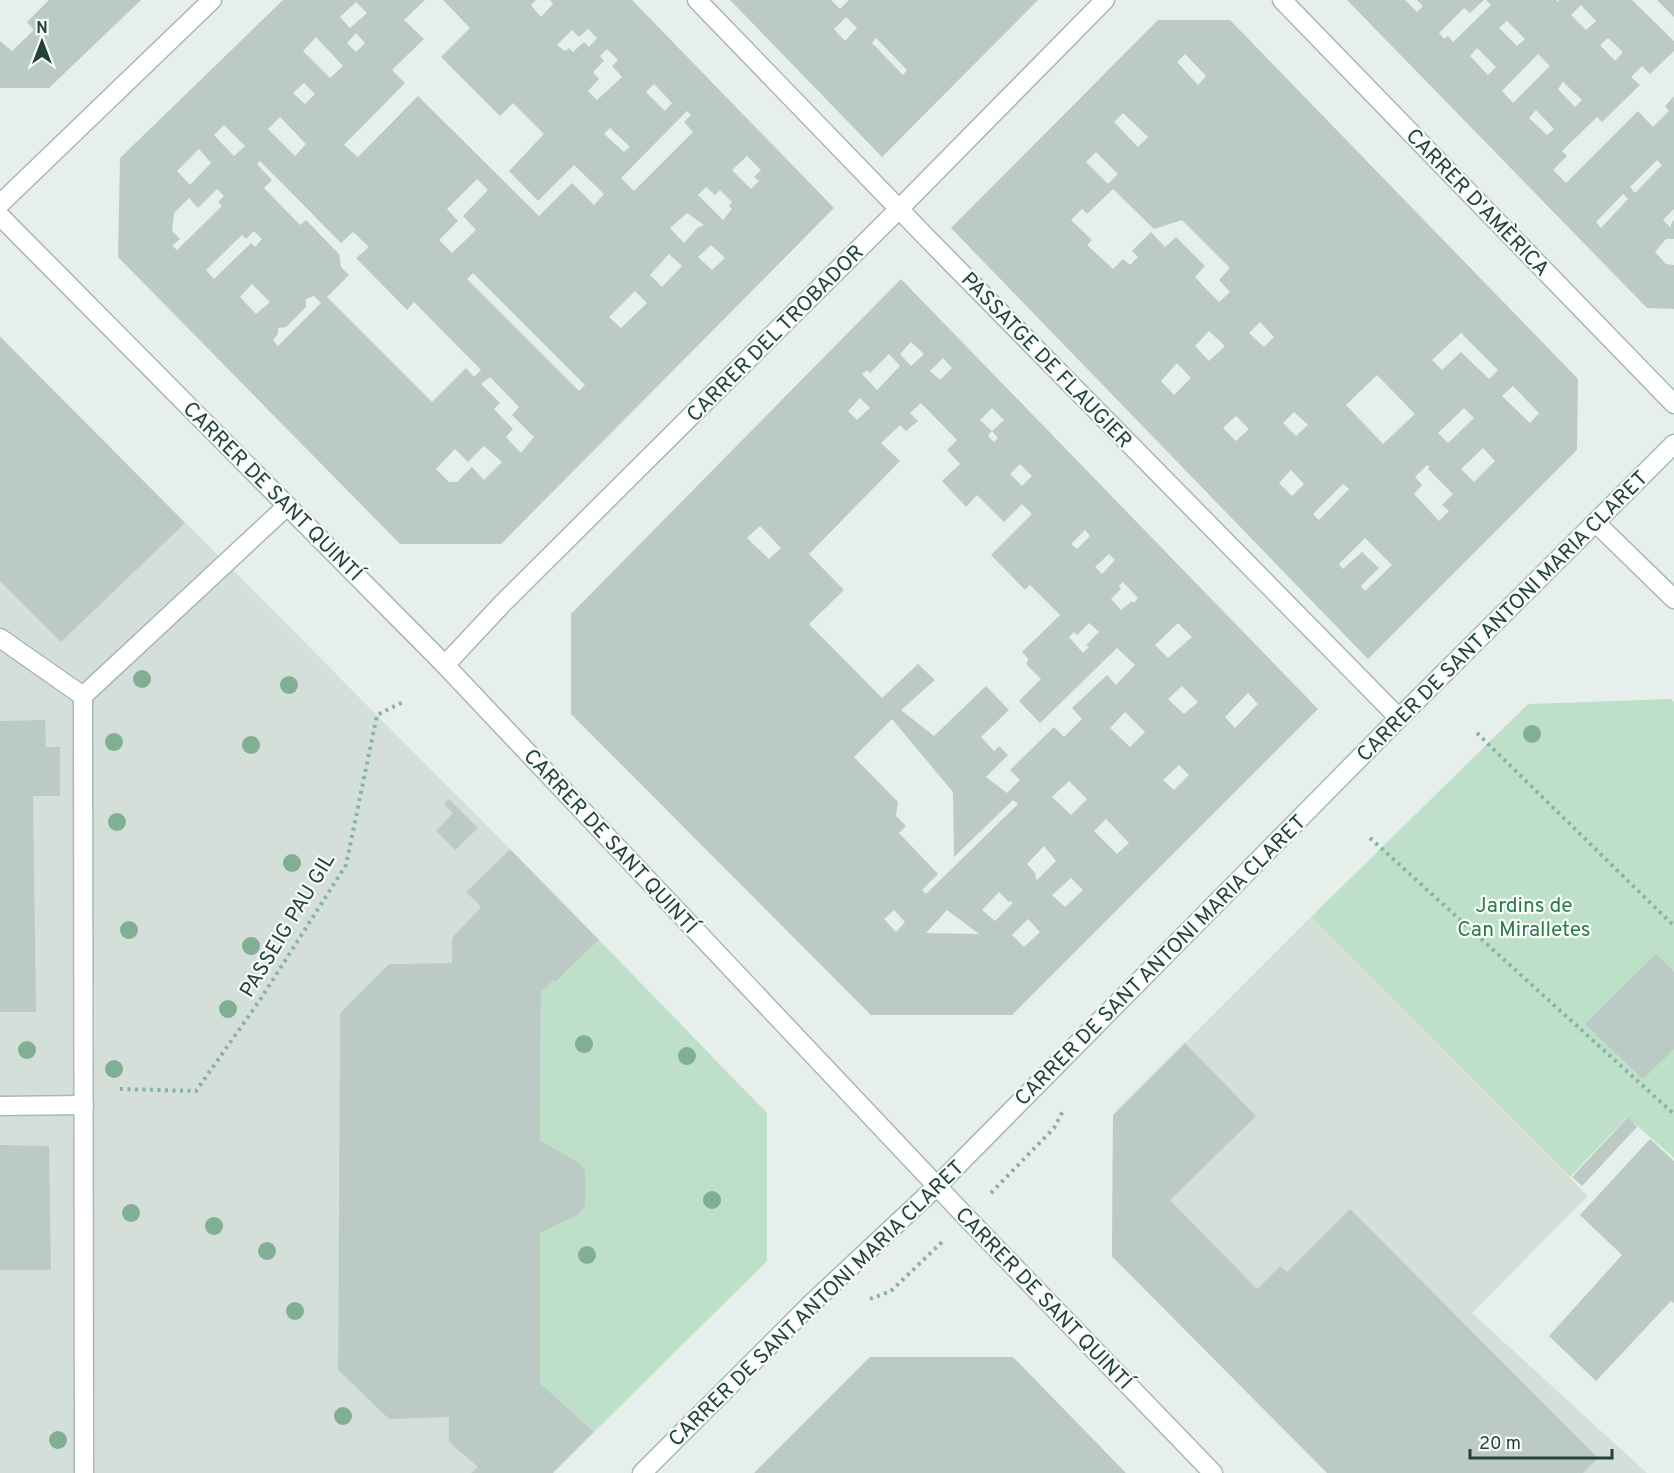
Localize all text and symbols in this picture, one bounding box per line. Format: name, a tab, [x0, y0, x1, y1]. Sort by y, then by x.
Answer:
north arrow	[12, 12, 72, 72]
text: N	[36, 19, 48, 39]
street label: CARRER D'AMÈRICA	[1399, 123, 1555, 283]
street label: CARRER DEL TROBADOR	[682, 240, 871, 429]
street label: PASSATGE DE FLAUGIER	[955, 267, 1137, 455]
street label: CARRER DE SANT QUINTÍ	[176, 396, 370, 589]
street label: CARRER DE SANT ANTONI MARIA CLARET	[1352, 466, 1654, 768]
street label: CARRER DE SANT QUINTÍ	[517, 743, 705, 942]
street label: CARRER DE SANT ANTONI MARIA CLARET	[1010, 810, 1312, 1112]
street label: PASSEIG PAU GIL	[235, 848, 342, 1003]
park label: Jardins de Can Miralletes	[1457, 893, 1591, 944]
street label: CARRER DE SANT ANTONI MARIA CLARET	[663, 1155, 971, 1453]
street label: CARRER DE SANT QUINTÍ	[949, 1201, 1139, 1397]
scale bar	[1470, 1422, 1612, 1460]
text: 20 m	[1479, 1433, 1521, 1456]

